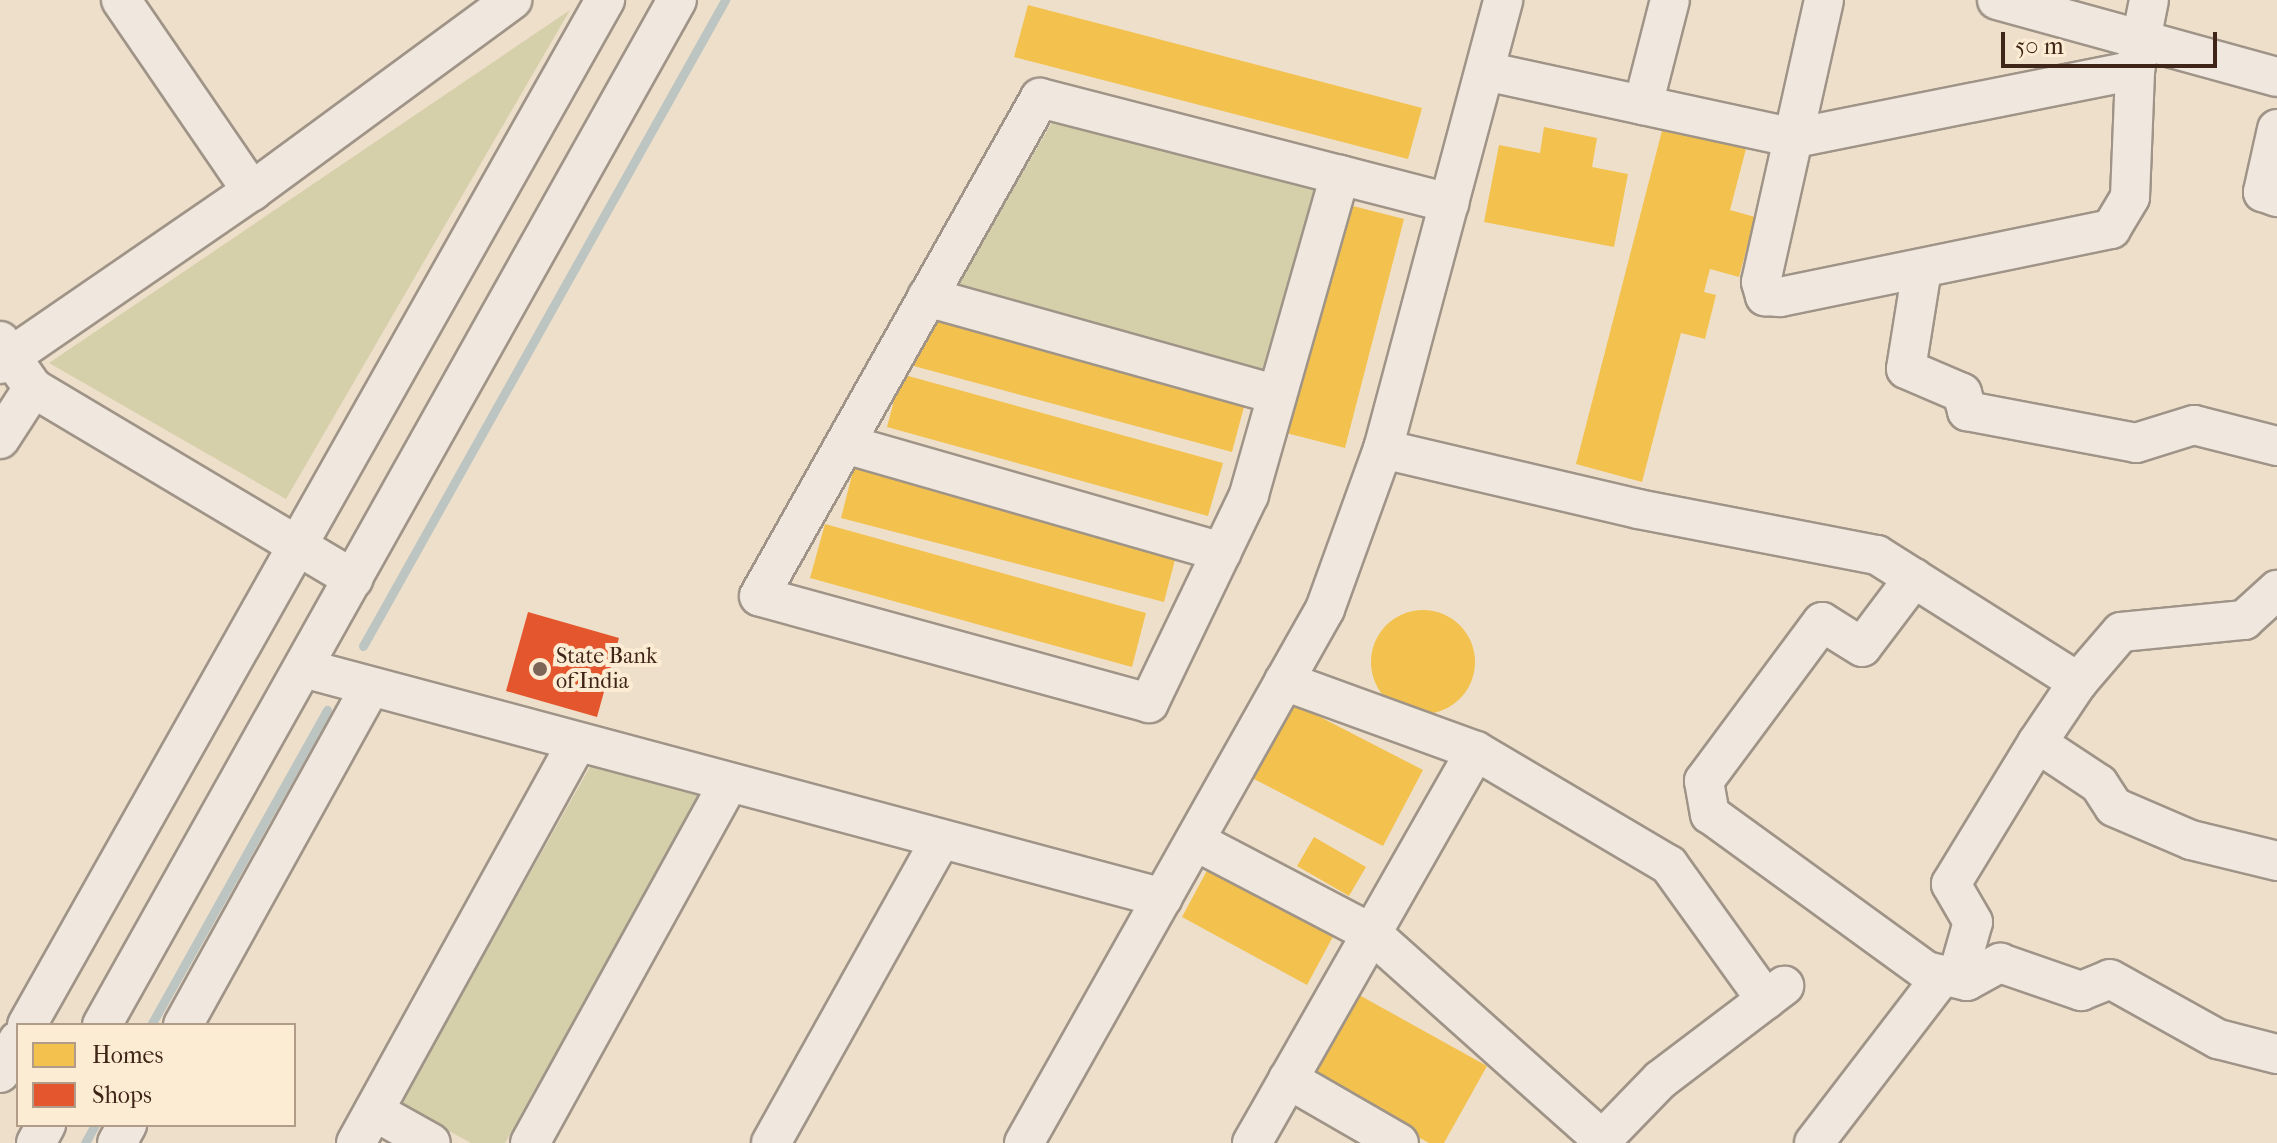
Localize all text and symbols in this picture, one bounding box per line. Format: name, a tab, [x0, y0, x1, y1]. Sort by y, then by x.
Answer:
scale bar	[2005, 16, 2221, 66]
text: 50 m	[2015, 32, 2064, 60]
place label: State Bank of India	[556, 643, 657, 694]
marker: State Bank of India	[531, 660, 549, 678]
legend	[16, 1023, 296, 1127]
text: Homes	[92, 1041, 163, 1069]
text: Shops	[92, 1081, 152, 1109]

